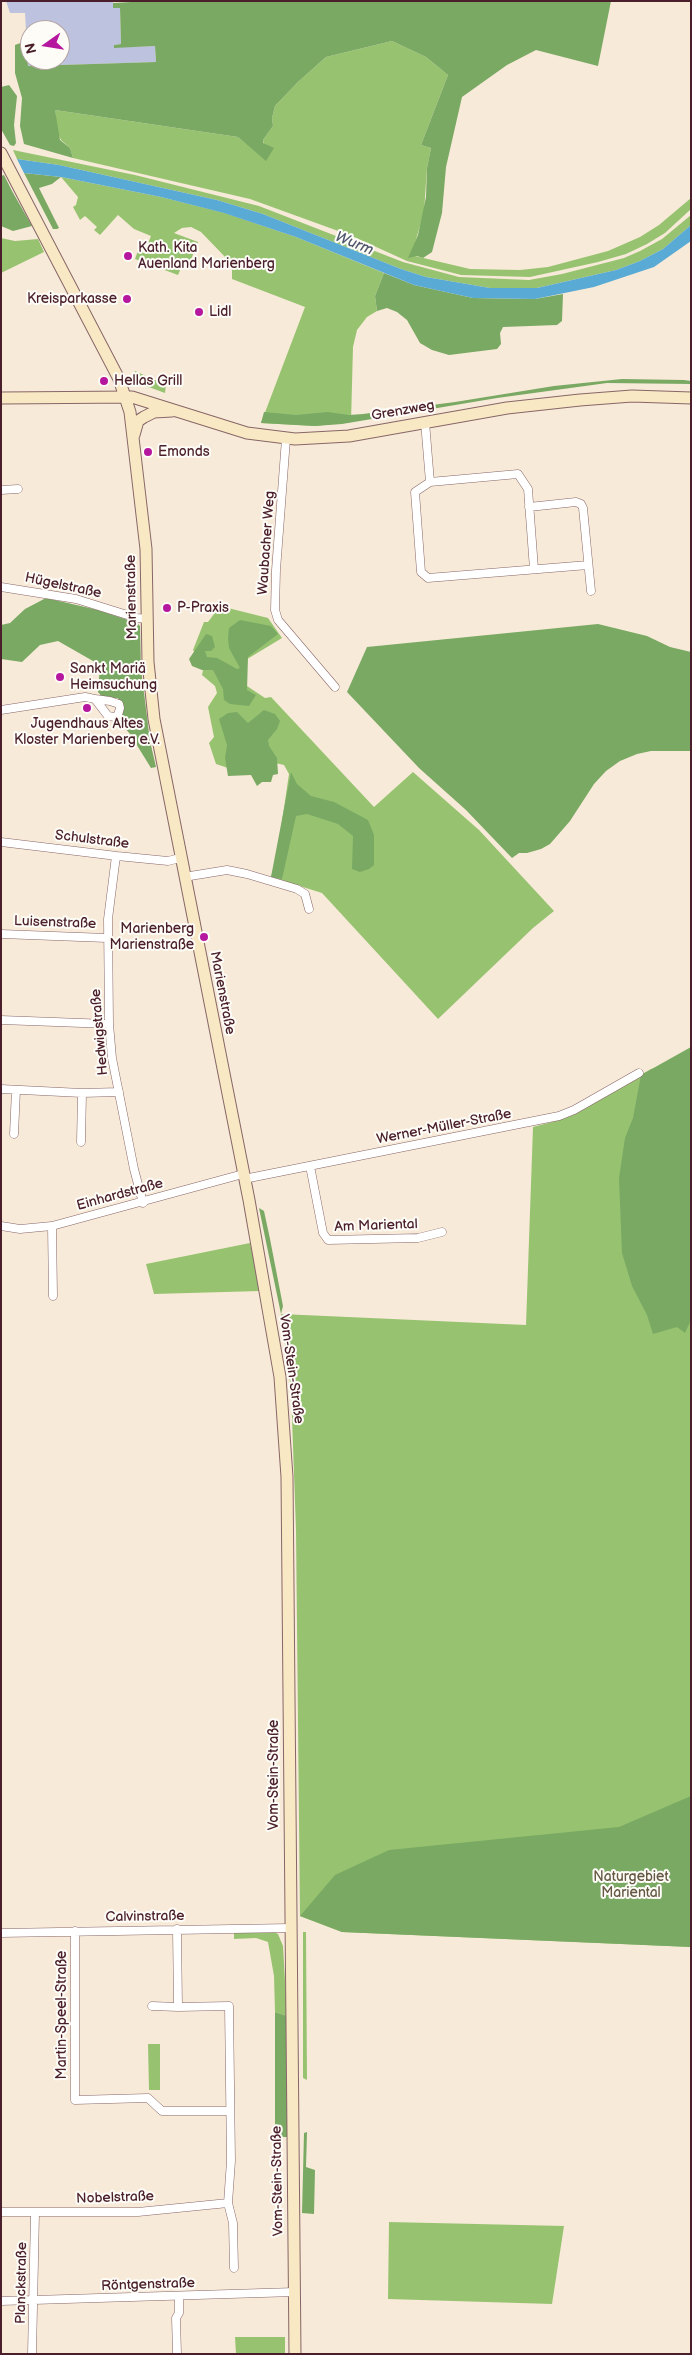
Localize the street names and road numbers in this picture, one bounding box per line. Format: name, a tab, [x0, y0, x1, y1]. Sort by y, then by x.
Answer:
street label: Grenzweg	[370, 397, 436, 425]
street label: Waubacher Weg	[255, 490, 279, 596]
street label: Marienstraße	[123, 555, 141, 639]
street label: Hügelstraße	[23, 570, 103, 602]
street label: Schulstraße	[54, 827, 130, 853]
street label: Luisenstraße	[14, 913, 96, 933]
street label: Marienstraße	[206, 950, 238, 1036]
street label: Hedwigstraße	[88, 988, 112, 1076]
street label: Werner-Müller-Straße	[375, 1106, 513, 1148]
street label: Einhardstraße	[75, 1175, 165, 1215]
street label: Am Mariental	[334, 1216, 418, 1236]
street label: Vom-Stein-Straße	[275, 1313, 307, 1425]
street label: Vom-Stein-Straße	[266, 1720, 282, 1830]
street label: Calvinstraße	[105, 1908, 185, 1926]
street label: Martin-Speel-Straße	[54, 1951, 70, 2079]
street label: Vom-Stein-Straße	[269, 2125, 287, 2237]
street label: Nobelstraße	[76, 2188, 154, 2208]
street label: Planckstraße	[13, 2242, 31, 2324]
street label: Röntgenstraße	[101, 2275, 195, 2295]

